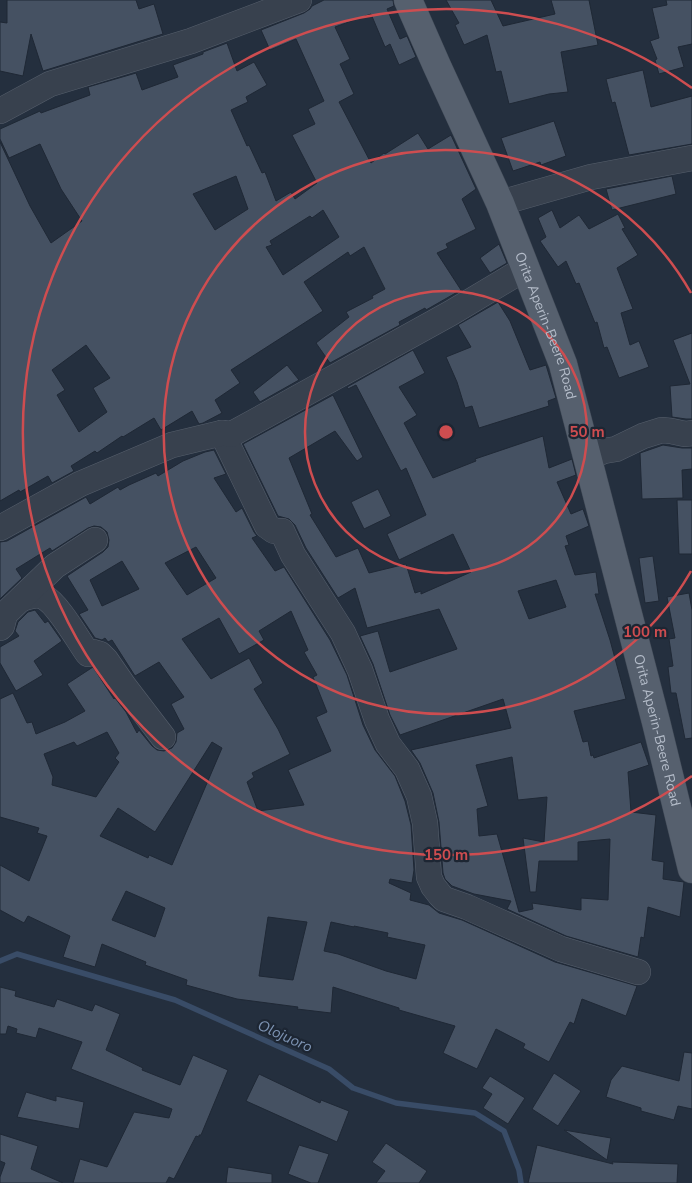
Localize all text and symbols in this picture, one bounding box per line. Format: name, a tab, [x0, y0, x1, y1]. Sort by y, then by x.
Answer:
street label: Orita Aperin-Beere Road	[511, 249, 581, 401]
text: 50 m	[569, 422, 605, 442]
centre of rings	[437, 423, 455, 441]
text: 100 m	[623, 622, 667, 642]
street label: Orita Aperin-Beere Road	[629, 652, 686, 808]
text: 150 m	[424, 845, 468, 865]
water label: Olojuoro	[254, 1015, 316, 1057]

